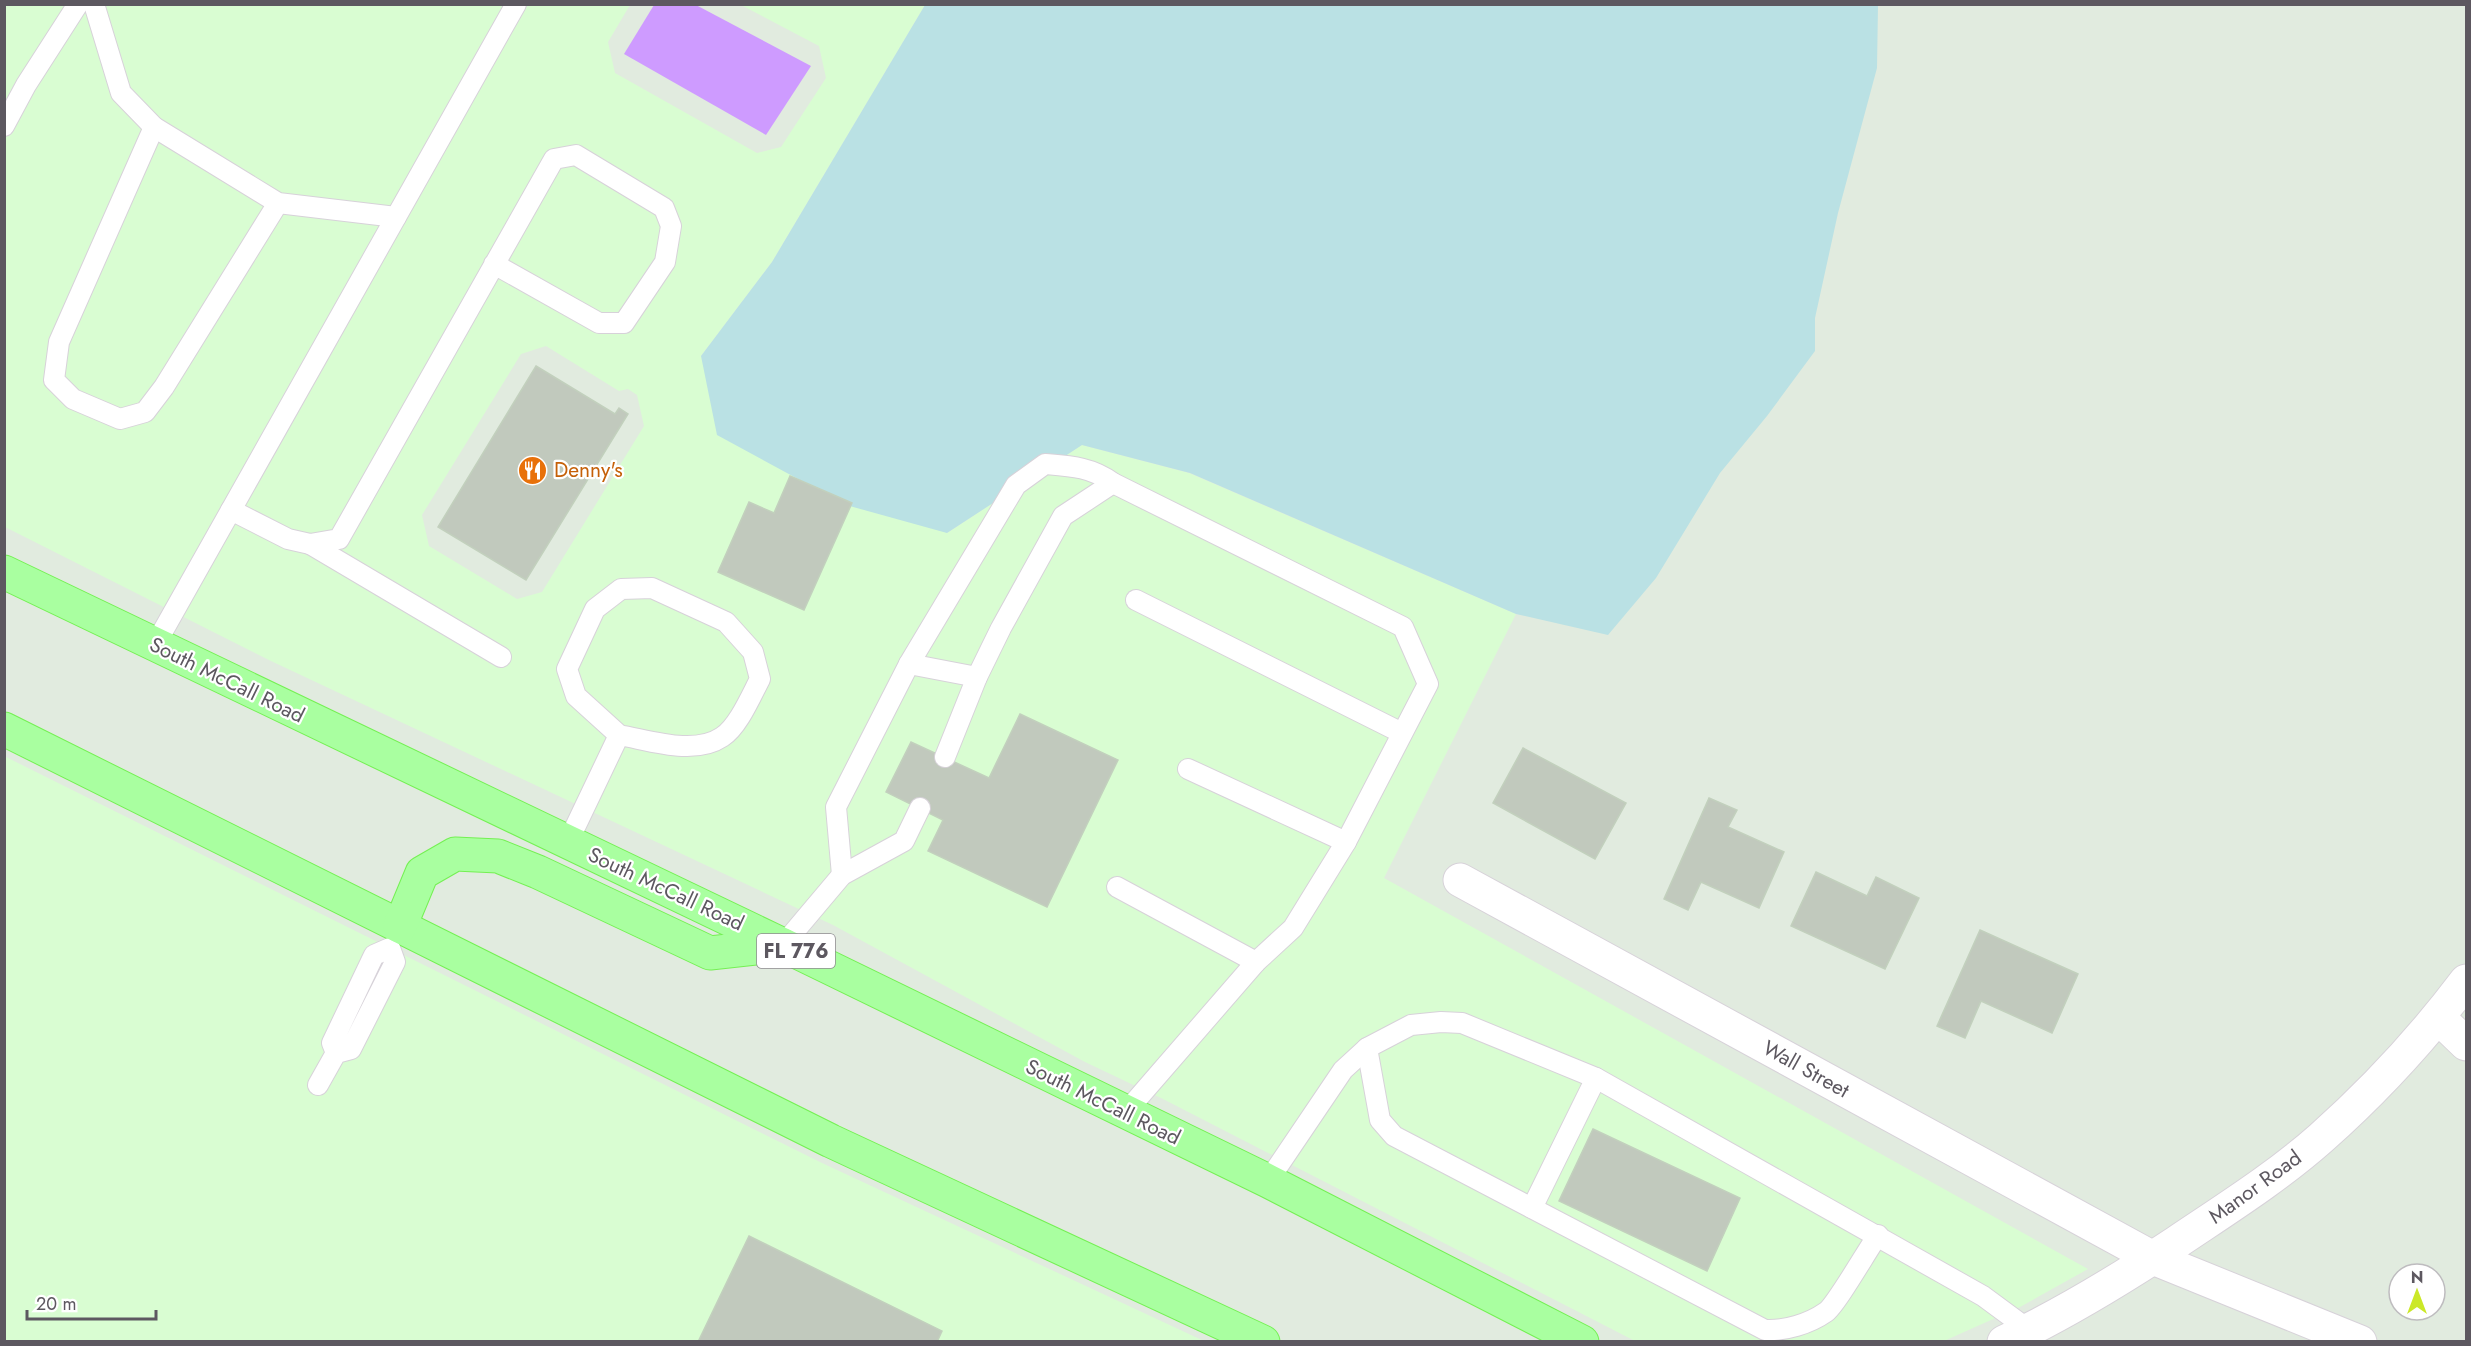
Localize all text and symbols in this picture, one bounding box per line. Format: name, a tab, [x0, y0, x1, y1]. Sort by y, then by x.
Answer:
restaurant icon: Denny's	[517, 454, 549, 486]
place label: Denny's	[554, 455, 623, 485]
street label: South McCall Road	[144, 629, 310, 731]
street label: South McCall Road	[583, 840, 749, 938]
road number: FL 776	[757, 934, 835, 968]
street label: Wall Street	[1757, 1033, 1855, 1105]
street label: South McCall Road	[1020, 1051, 1186, 1153]
street label: Manor Road	[2202, 1143, 2308, 1231]
north arrow	[2387, 1262, 2447, 1322]
text: N	[2411, 1266, 2423, 1289]
scale bar	[27, 1283, 156, 1321]
text: 20 m	[36, 1291, 76, 1317]

